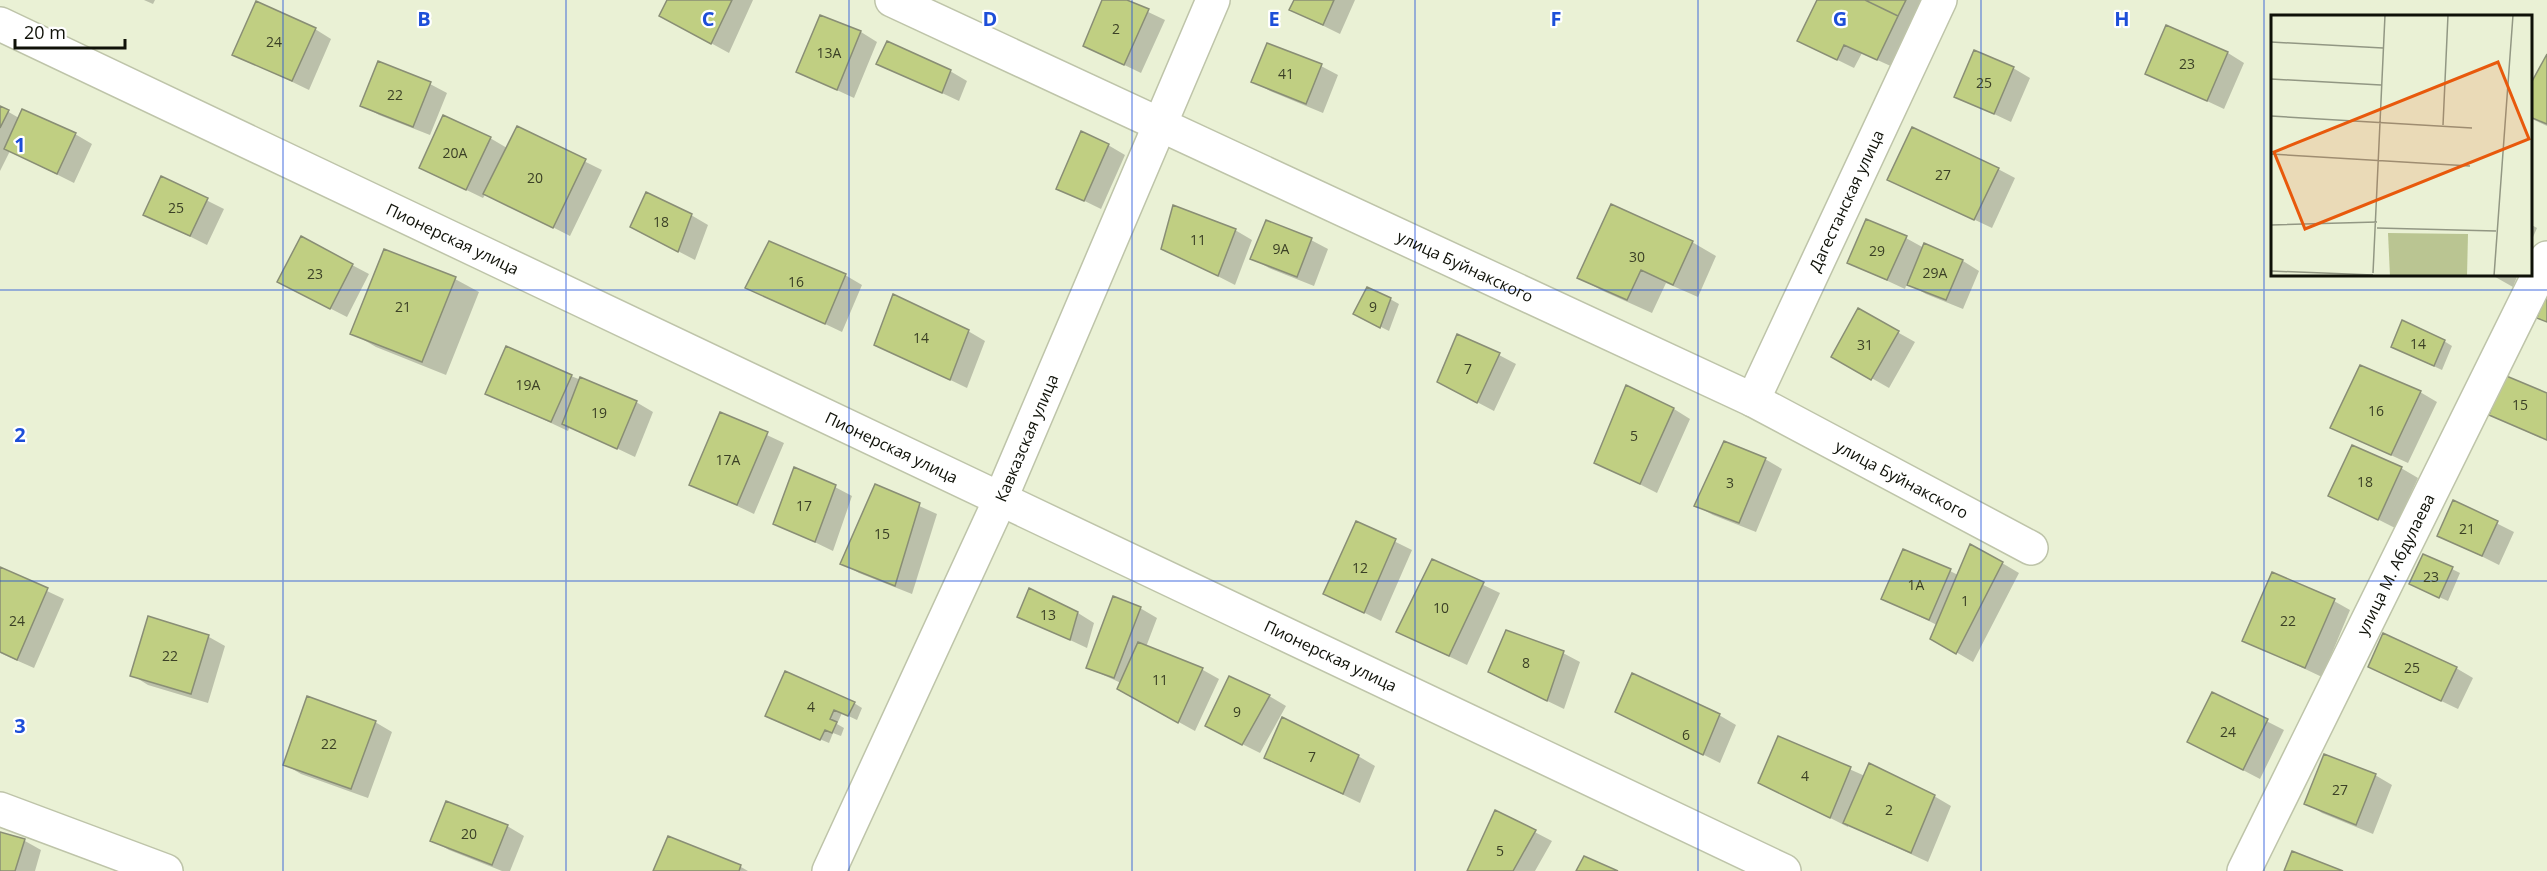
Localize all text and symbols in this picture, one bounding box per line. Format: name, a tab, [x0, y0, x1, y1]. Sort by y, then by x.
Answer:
text: B	[417, 5, 431, 32]
text: C	[702, 5, 715, 32]
text: D	[983, 5, 997, 32]
text: E	[1268, 5, 1280, 32]
text: F	[1551, 5, 1561, 32]
text: G	[1833, 5, 1847, 32]
text: H	[2114, 5, 2130, 32]
scale bar	[15, 12, 124, 50]
inset map	[2271, 15, 2532, 276]
house number: 2	[1112, 19, 1120, 38]
text: 20 m	[24, 20, 66, 44]
house number: 24	[266, 32, 282, 51]
house number: 13А	[817, 43, 842, 62]
house number: 23	[2179, 54, 2195, 73]
house number: 41	[1278, 64, 1294, 83]
house number: 25	[1976, 73, 1992, 92]
house number: 22	[387, 85, 403, 104]
street label: Дагестанская улица	[1804, 126, 1889, 275]
text: 1	[14, 131, 26, 158]
house number: 20А	[443, 143, 468, 162]
house number: 27	[1935, 165, 1951, 184]
house number: 20	[527, 168, 543, 187]
house number: 25	[168, 198, 184, 217]
street label: Пионерская улица	[383, 198, 523, 280]
house number: 18	[653, 212, 669, 231]
street label: улица Буйнакского	[1394, 225, 1537, 307]
house number: 11	[1190, 230, 1206, 249]
house number: 9А	[1273, 239, 1290, 258]
house number: 29	[1869, 241, 1885, 260]
house number: 30	[1629, 247, 1645, 266]
house number: 29А	[1923, 263, 1948, 282]
house number: 23	[307, 264, 323, 283]
house number: 16	[788, 272, 804, 291]
house number: 21	[395, 297, 411, 316]
house number: 9	[1369, 297, 1377, 316]
house number: 14	[913, 328, 929, 347]
house number: 14	[2410, 334, 2426, 353]
house number: 31	[1857, 335, 1873, 354]
house number: 7	[1464, 359, 1472, 378]
street label: Кавказская улица	[990, 371, 1063, 505]
house number: 19А	[516, 375, 541, 394]
house number: 15	[2512, 395, 2528, 414]
house number: 16	[2368, 401, 2384, 420]
house number: 19	[591, 403, 607, 422]
street label: Пионерская улица	[822, 406, 962, 488]
text: 2	[14, 421, 26, 448]
house number: 5	[1630, 426, 1638, 445]
street label: улица Буйнакского	[1831, 435, 1972, 524]
house number: 17А	[716, 450, 741, 469]
house number: 18	[2357, 472, 2373, 491]
house number: 3	[1726, 473, 1734, 492]
street label: улица М. Абдулаева	[2351, 490, 2440, 639]
house number: 17	[796, 496, 812, 515]
house number: 21	[2459, 519, 2475, 538]
house number: 15	[874, 524, 890, 543]
house number: 12	[1352, 558, 1368, 577]
house number: 23	[2423, 567, 2439, 586]
house number: 1А	[1908, 575, 1925, 594]
house number: 1	[1961, 591, 1969, 610]
house number: 10	[1433, 598, 1449, 617]
house number: 13	[1040, 605, 1056, 624]
house number: 24	[9, 611, 25, 630]
house number: 22	[2280, 611, 2296, 630]
street label: Пионерская улица	[1261, 615, 1401, 697]
house number: 22	[162, 646, 178, 665]
house number: 8	[1522, 653, 1530, 672]
house number: 25	[2404, 658, 2420, 677]
house number: 11	[1152, 670, 1168, 689]
house number: 4	[807, 697, 815, 716]
house number: 9	[1233, 702, 1241, 721]
text: 3	[14, 712, 26, 739]
house number: 24	[2220, 722, 2236, 741]
house number: 6	[1682, 725, 1690, 744]
house number: 22	[321, 734, 337, 753]
house number: 7	[1308, 747, 1316, 766]
house number: 4	[1801, 766, 1809, 785]
house number: 27	[2332, 780, 2348, 799]
house number: 2	[1885, 800, 1893, 819]
house number: 20	[461, 824, 477, 843]
house number: 5	[1496, 841, 1504, 860]

